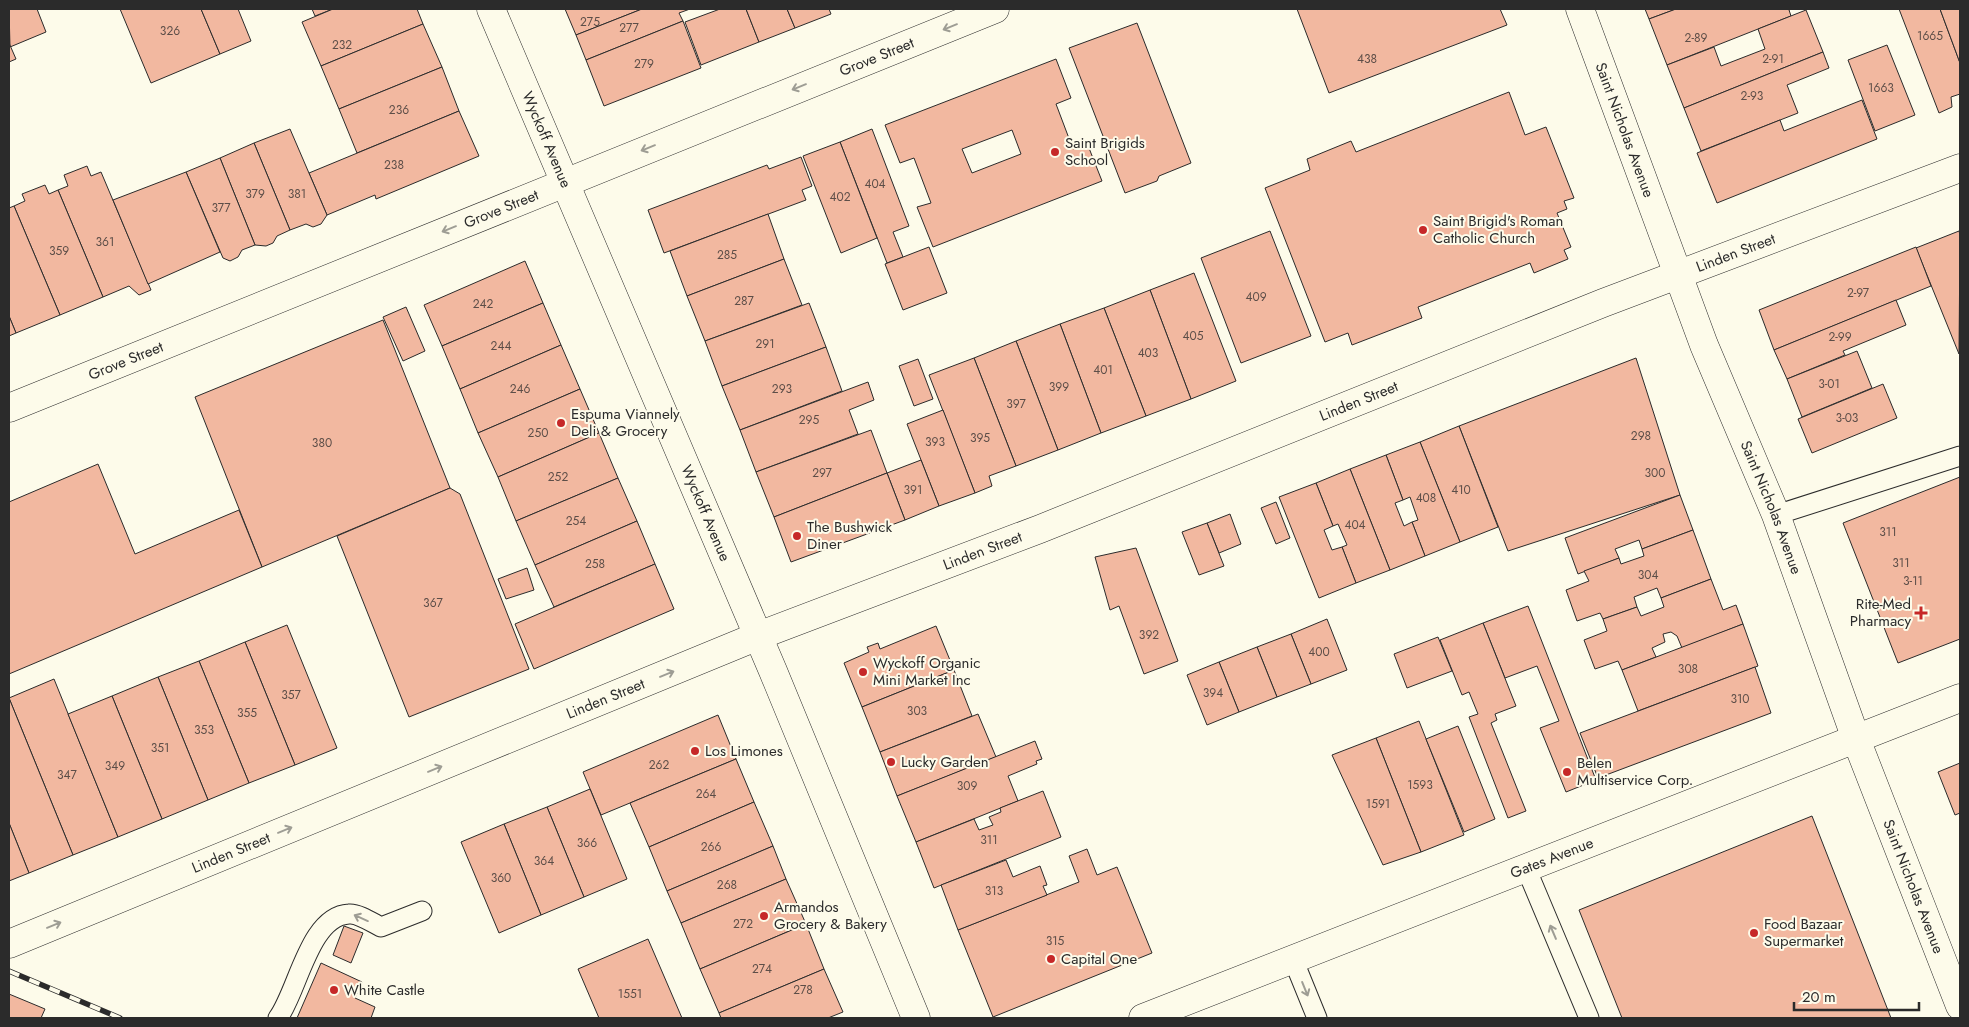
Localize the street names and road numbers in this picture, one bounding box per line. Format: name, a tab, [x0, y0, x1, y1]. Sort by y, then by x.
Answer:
street label: Grove Street	[836, 32, 918, 82]
street label: Saint Nicholas Avenue	[1590, 60, 1660, 201]
street label: Wyckoff Avenue	[516, 88, 577, 192]
street label: Grove Street	[460, 184, 542, 234]
street label: Linden Street	[1693, 228, 1779, 278]
street label: Grove Street	[85, 336, 167, 386]
street label: Linden Street	[1316, 375, 1402, 427]
street label: Saint Nicholas Avenue	[1735, 437, 1807, 578]
street label: Wyckoff Avenue	[675, 462, 736, 565]
street label: Linden Street	[940, 526, 1026, 576]
street label: Linden Street	[563, 673, 649, 725]
street label: Saint Nicholas Avenue	[1877, 816, 1950, 957]
street label: Linden Street	[188, 827, 274, 879]
street label: Gates Avenue	[1507, 832, 1597, 884]

